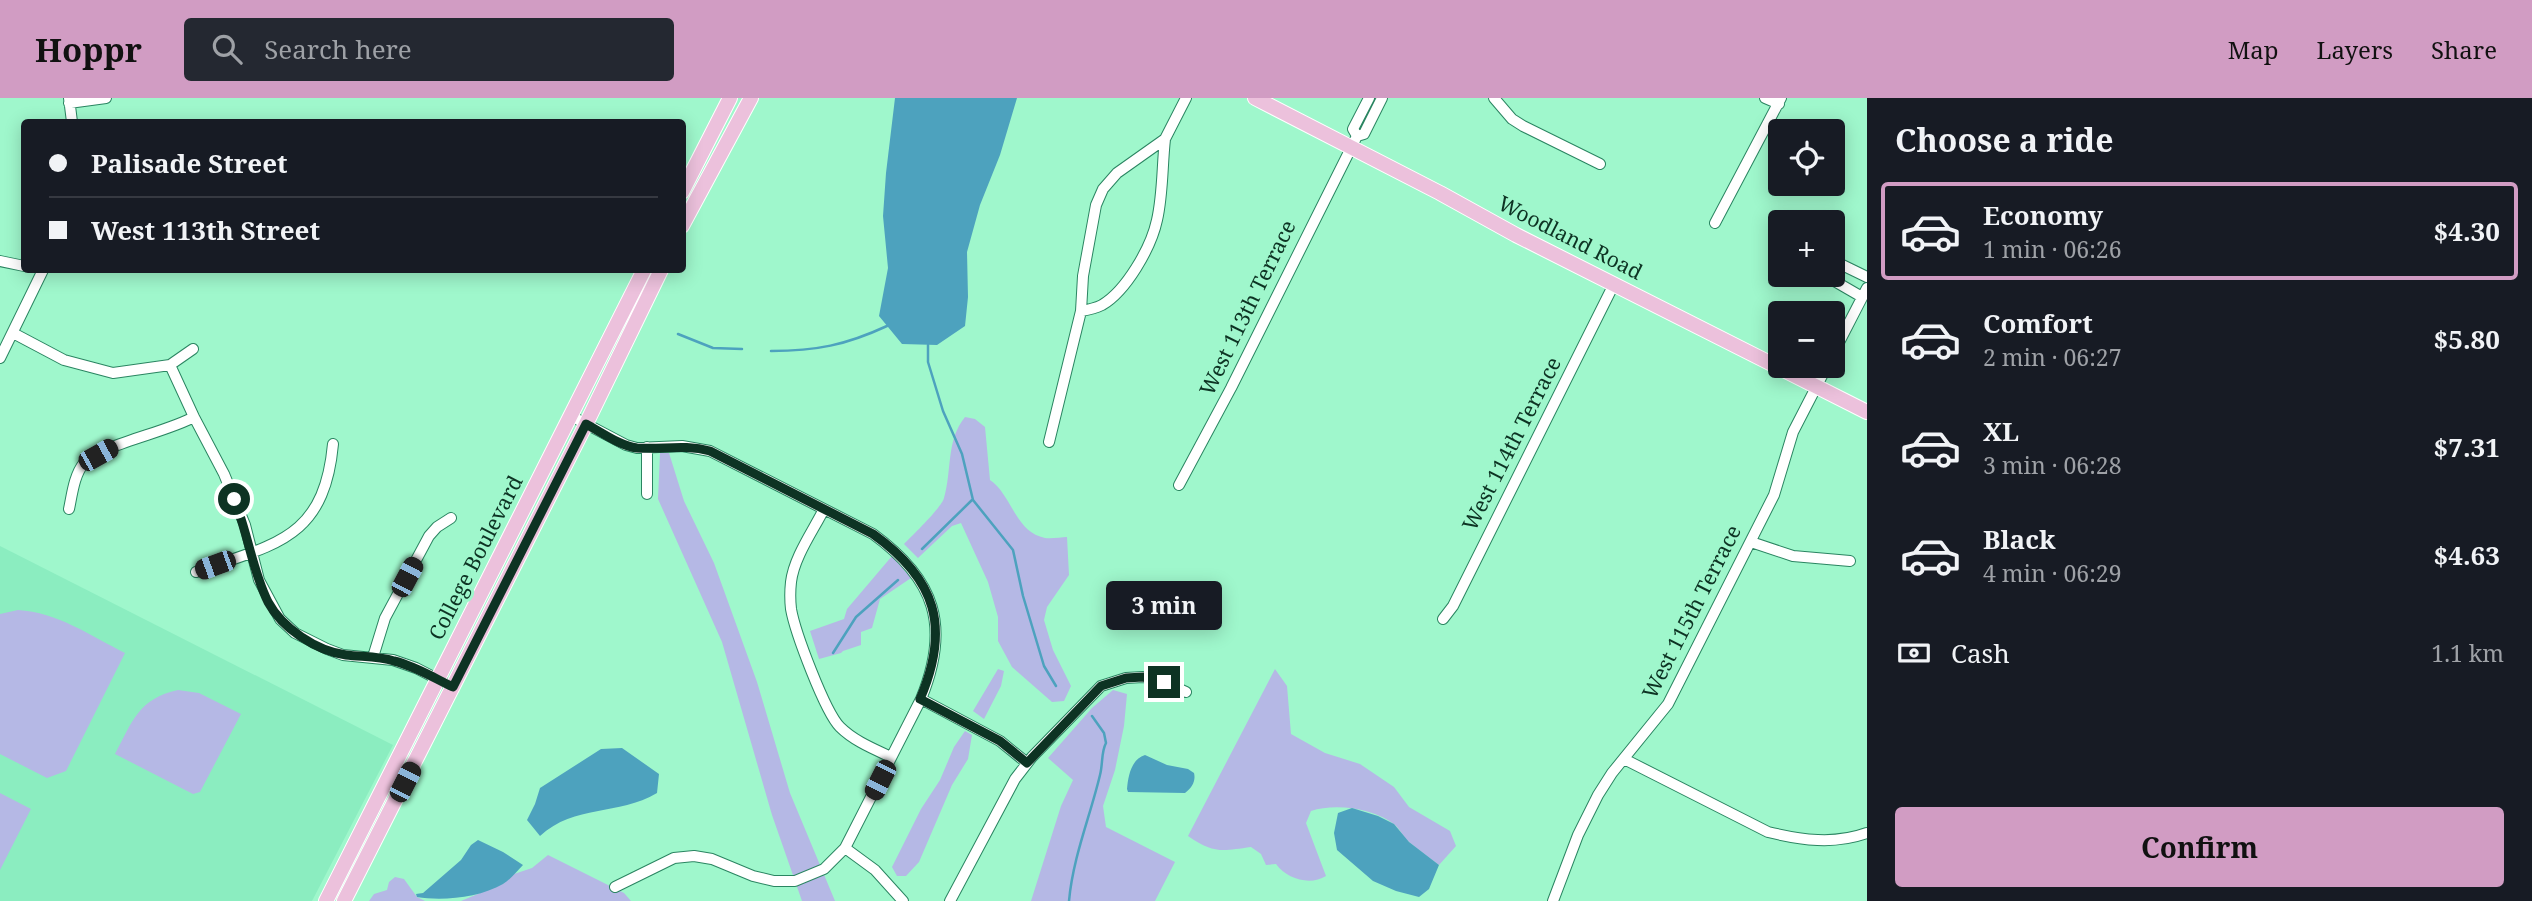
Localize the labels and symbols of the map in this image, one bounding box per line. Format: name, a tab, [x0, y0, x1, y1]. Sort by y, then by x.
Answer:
street label: Woodland Road	[1493, 189, 1648, 286]
street label: West 113th Terrace	[1193, 215, 1302, 400]
street label: West 114th Terrace	[1455, 352, 1567, 535]
car	[75, 436, 122, 474]
street label: College Boulevard	[422, 470, 529, 645]
route start	[218, 483, 250, 515]
street label: West 115th Terrace	[1635, 520, 1747, 703]
car	[192, 548, 239, 582]
car	[388, 554, 427, 600]
callout: 3 min	[1106, 580, 1222, 630]
route end	[1148, 666, 1180, 698]
car	[862, 757, 899, 803]
car	[387, 759, 424, 805]

